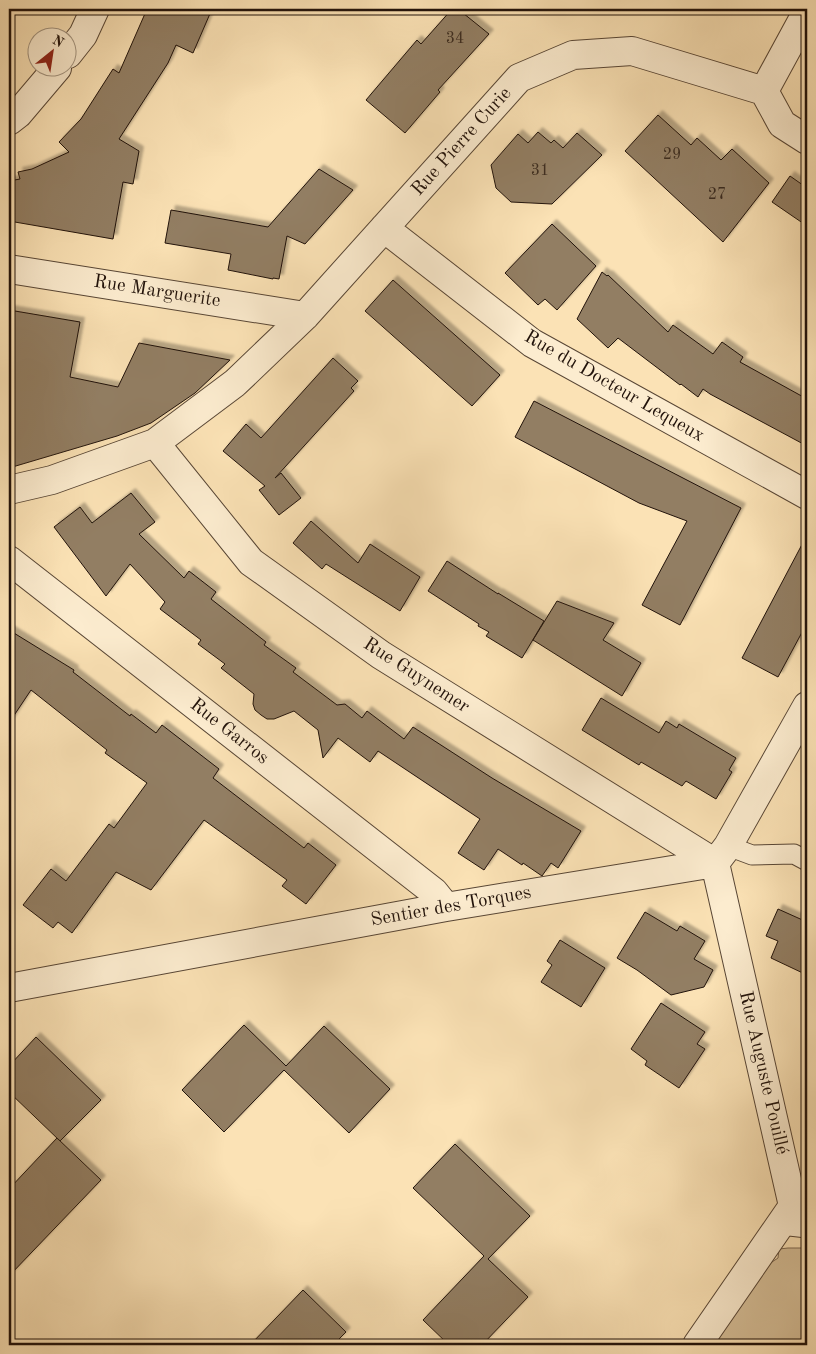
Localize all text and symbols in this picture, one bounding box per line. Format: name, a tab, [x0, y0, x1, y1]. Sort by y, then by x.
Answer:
north arrow	[28, 28, 78, 78]
house number: 34	[446, 31, 464, 47]
text: N	[50, 33, 66, 50]
street label: Rue Pierre Curie	[409, 84, 515, 200]
house number: 29	[663, 147, 681, 163]
house number: 31	[531, 163, 549, 179]
house number: 27	[708, 187, 726, 203]
street label: Rue Marguerite	[92, 273, 222, 311]
street label: Rue du Docteur Lequeux	[521, 328, 707, 446]
street label: Rue Guynemer	[360, 635, 473, 717]
street label: Rue Garros	[186, 696, 272, 768]
street label: Sentier des Torques	[369, 884, 533, 930]
street label: Rue Auguste Pouillé	[735, 989, 791, 1157]

